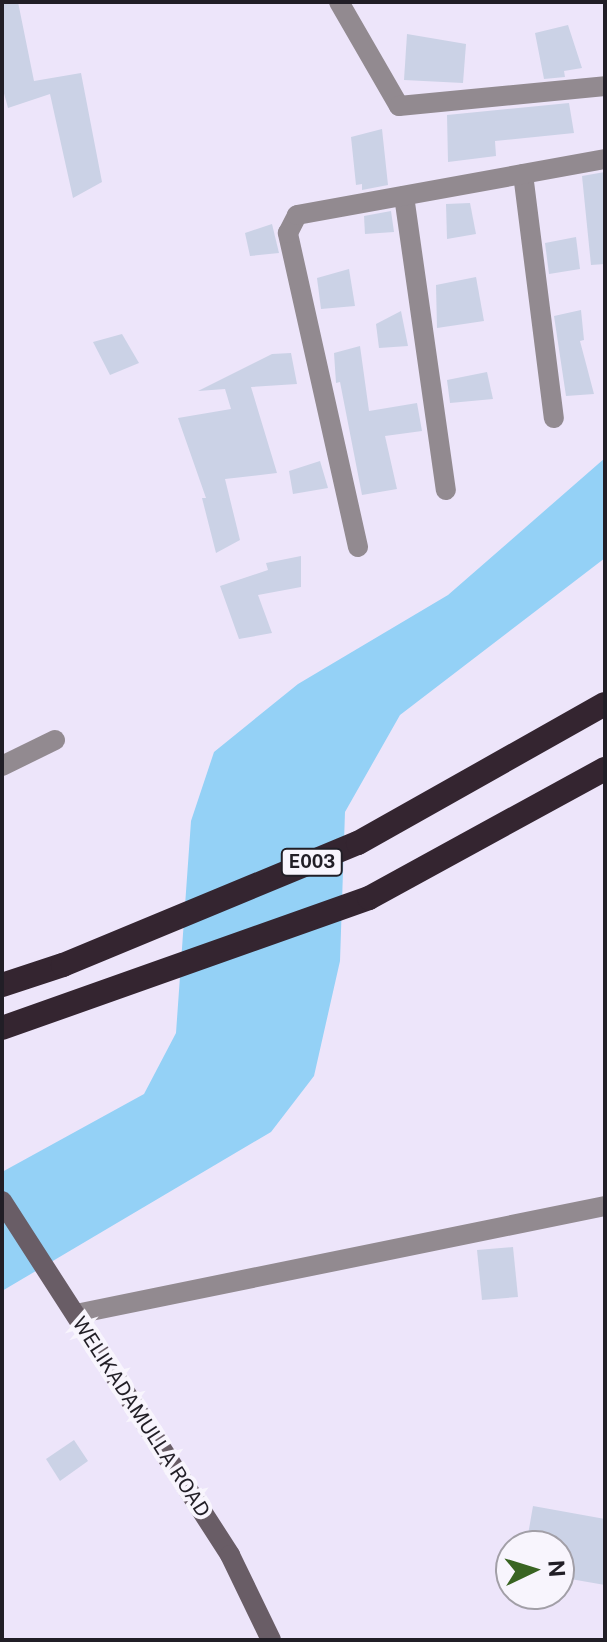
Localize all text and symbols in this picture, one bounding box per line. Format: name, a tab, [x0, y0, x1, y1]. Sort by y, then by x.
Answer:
road number: E003	[280, 848, 344, 876]
street label: WELIKADAMULLA ROAD	[67, 1312, 215, 1522]
north arrow	[495, 1530, 575, 1610]
text: N	[543, 1559, 571, 1578]

